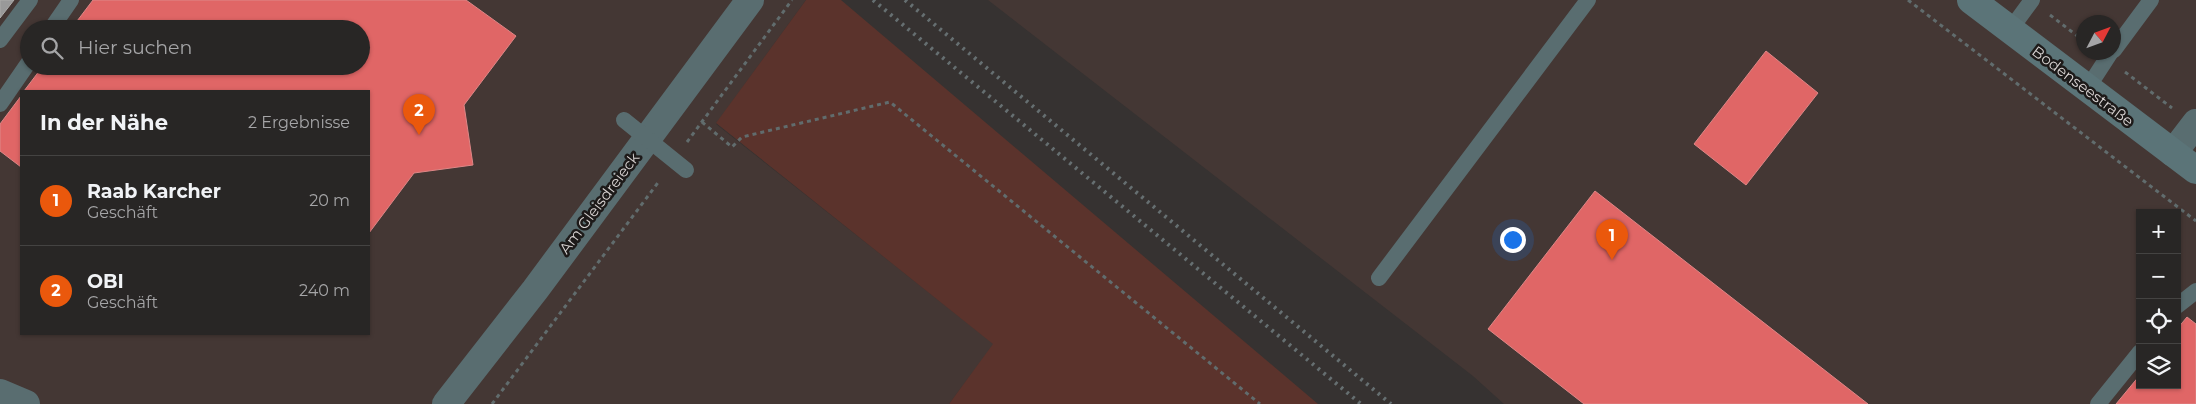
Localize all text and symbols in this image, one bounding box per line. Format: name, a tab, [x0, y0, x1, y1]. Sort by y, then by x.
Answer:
north arrow	[2076, 15, 2121, 60]
search box	[20, 20, 370, 75]
icon: search	[38, 34, 66, 62]
text: Hier suchen	[78, 36, 192, 59]
street label: Bodenseestraße	[2028, 42, 2138, 130]
pin: 2	[403, 94, 435, 135]
text: In der Nähe	[40, 110, 168, 135]
text: 2 Ergebnisse	[248, 113, 350, 132]
street label: Am Gleisdreieck	[555, 149, 643, 257]
text: Raab Karcher	[87, 180, 221, 203]
text: 1	[53, 191, 59, 210]
text: 20 m	[309, 191, 350, 210]
text: Geschäft	[87, 203, 158, 222]
map controls	[2136, 209, 2181, 389]
button: +	[2136, 209, 2181, 254]
pin: 1	[1596, 219, 1628, 260]
your location	[1500, 227, 1526, 253]
button: −	[2136, 254, 2181, 299]
text: OBI	[87, 270, 124, 293]
text: 2	[51, 281, 61, 300]
text: 240 m	[299, 281, 350, 300]
text: Geschäft	[87, 293, 158, 312]
button: locate	[2136, 299, 2181, 344]
button: layers	[2136, 344, 2181, 389]

